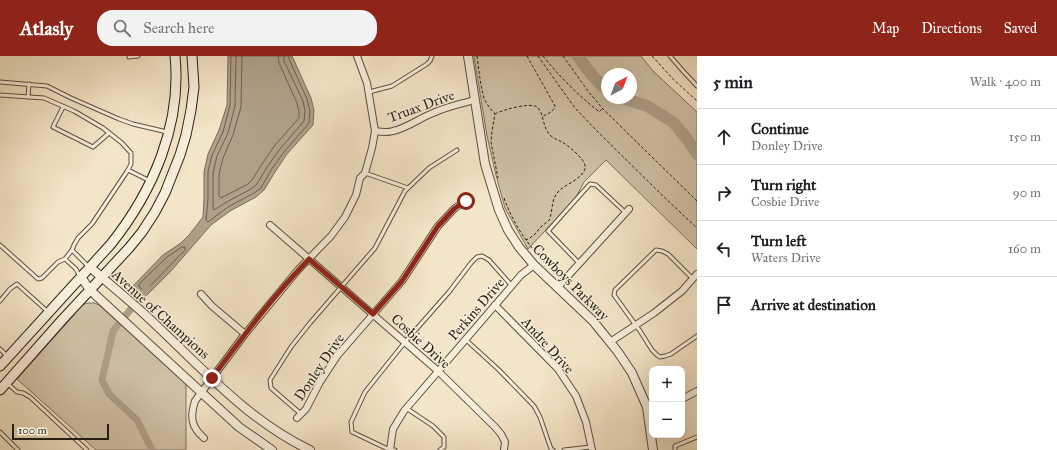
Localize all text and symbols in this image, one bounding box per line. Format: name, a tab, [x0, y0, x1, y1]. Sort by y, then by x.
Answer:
search box	[97, 10, 377, 46]
text: Atlasly	[20, 17, 73, 40]
icon: search	[111, 17, 133, 39]
text: Search here	[143, 19, 214, 37]
text: Map	[872, 20, 899, 37]
text: Directions	[921, 20, 982, 37]
text: Saved	[1004, 20, 1037, 37]
north arrow	[601, 68, 637, 104]
text: 5 min	[713, 72, 753, 93]
text: Walk · 400 m	[970, 74, 1041, 90]
street label: Truax Drive	[386, 87, 457, 126]
text: Continue	[751, 120, 809, 138]
icon: ahead	[713, 126, 735, 148]
text: 150 m	[1009, 129, 1041, 145]
text: Donley Drive	[751, 138, 823, 154]
text: Turn right	[751, 176, 816, 194]
icon: right	[713, 182, 735, 204]
text: 90 m	[1013, 185, 1041, 201]
route start	[457, 192, 475, 210]
text: Cosbie Drive	[751, 194, 819, 210]
text: Turn left	[751, 232, 807, 250]
icon: left	[713, 238, 735, 260]
street label: Cowboys Parkway	[529, 241, 613, 324]
text: 160 m	[1008, 241, 1041, 257]
text: Waters Drive	[751, 250, 821, 266]
street label: Avenue of Champions	[108, 265, 213, 363]
street label: Perkins Drive	[445, 275, 508, 344]
icon: arrive	[713, 294, 735, 316]
text: Arrive at destination	[751, 296, 876, 314]
street label: Cosbie Drive	[388, 310, 454, 372]
street label: Andre Drive	[517, 313, 578, 377]
street label: Donley Drive	[291, 330, 348, 404]
map controls	[649, 366, 685, 438]
button: +	[649, 366, 685, 402]
route end	[203, 369, 221, 387]
button: −	[649, 402, 685, 438]
scale bar	[12, 422, 109, 441]
text: 100 m	[18, 424, 47, 437]

